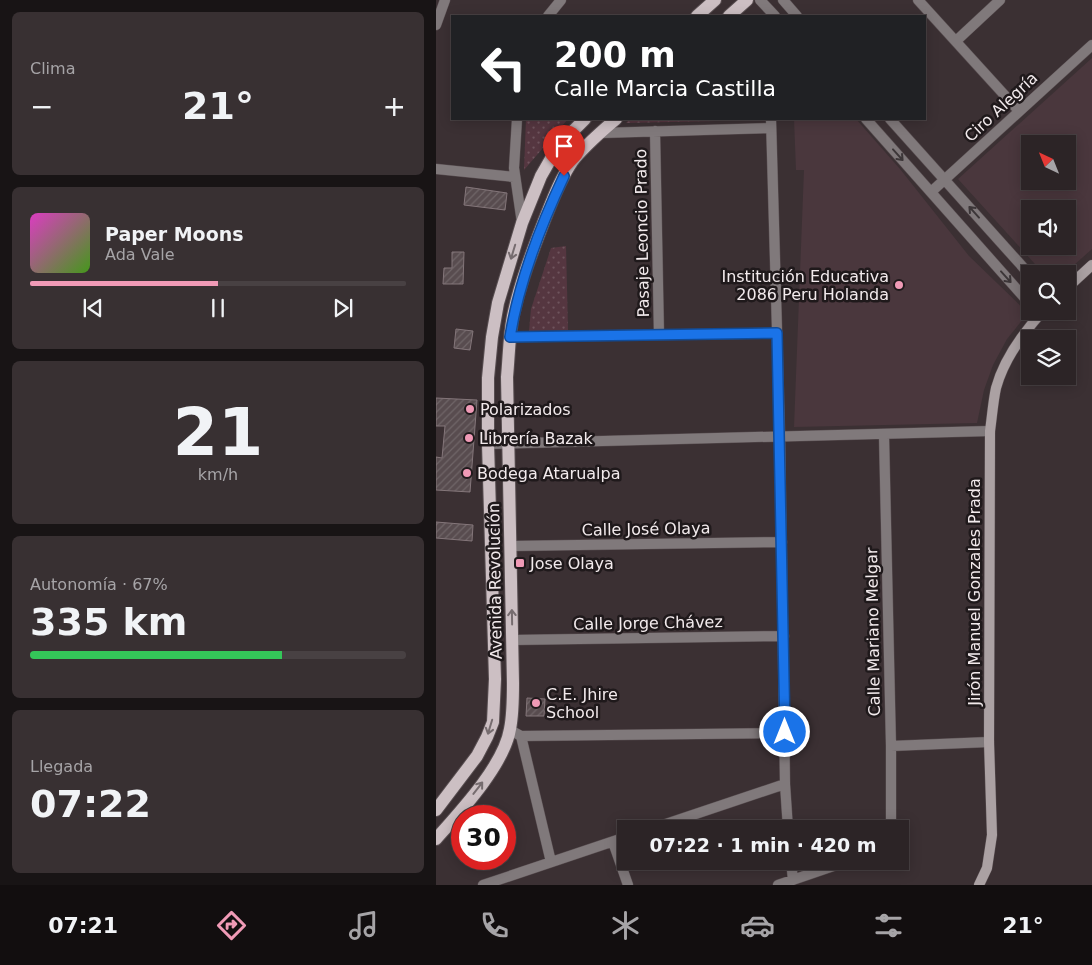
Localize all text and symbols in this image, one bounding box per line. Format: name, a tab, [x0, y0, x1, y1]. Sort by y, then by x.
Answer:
icon: left	[471, 35, 536, 100]
text: 200 m	[554, 35, 676, 75]
text: Clima	[30, 59, 75, 78]
street label: Ciro Alegría	[961, 68, 1041, 146]
text: Calle Marcia Castilla	[554, 76, 776, 101]
text: 21°	[182, 84, 254, 128]
text: −	[30, 90, 53, 123]
text: +	[383, 90, 406, 123]
pin	[543, 125, 585, 176]
icon: arrive	[550, 132, 578, 160]
north arrow	[1021, 135, 1076, 190]
map controls	[1021, 135, 1076, 385]
street label: Pasaje Leoncio Prado	[631, 149, 653, 317]
one-way arrow	[892, 149, 904, 162]
button: sound	[1021, 200, 1076, 255]
one-way arrow	[968, 206, 980, 219]
text: Paper Moons	[105, 223, 244, 245]
one-way arrow	[507, 243, 517, 259]
text: Ada Vale	[105, 245, 175, 264]
button: search	[1021, 265, 1076, 320]
place label: Institución Educativa 2086 Peru Holanda	[721, 267, 889, 304]
one-way arrow	[1000, 270, 1012, 283]
marker: Institución Educativa 2086 Peru Holanda	[893, 279, 905, 291]
icon: previous	[79, 294, 107, 322]
icon: pause	[204, 294, 232, 322]
icon: next	[329, 294, 357, 322]
button: layers	[1021, 330, 1076, 385]
text: 21	[173, 395, 263, 470]
place label: Polarizados	[480, 400, 571, 419]
marker: Polarizados	[464, 403, 476, 415]
place label: Librería Bazak	[479, 429, 593, 448]
marker: Librería Bazak	[463, 432, 475, 444]
place label: Bodega Atarualpa	[477, 464, 620, 483]
text: km/h	[198, 465, 238, 484]
marker: Bodega Atarualpa	[461, 467, 473, 479]
street label: Jirón Manuel Gonzales Prada	[965, 478, 984, 707]
street label: Avenida Revolución	[484, 503, 506, 659]
street label: Calle José Olaya	[582, 518, 710, 540]
street label: Calle Mariano Melgar	[862, 547, 884, 717]
place label: Jose Olaya	[529, 554, 614, 573]
marker: Jose Olaya	[514, 557, 526, 569]
text: Autonomía · 67%	[30, 575, 168, 594]
text: 335 km	[30, 600, 187, 644]
one-way arrow	[507, 609, 517, 625]
street label: Calle Jorge Chávez	[573, 612, 723, 634]
place label: C.E. Jhire School	[546, 685, 618, 722]
marker: C.E. Jhire School	[530, 697, 542, 709]
position arrow	[758, 705, 810, 757]
one-way arrow	[485, 719, 495, 735]
text: Llegada	[30, 757, 93, 776]
text: 07:22	[30, 782, 151, 826]
one-way arrow	[473, 782, 484, 795]
speed limit sign: 30	[451, 805, 516, 870]
text: 07:22 · 1 min · 420 m	[649, 834, 877, 856]
icon: directions	[214, 908, 249, 943]
icon: music	[346, 908, 381, 943]
icon: phone	[477, 908, 512, 943]
icon: climate	[608, 908, 643, 943]
icon: car	[740, 908, 775, 943]
icon: filters	[871, 908, 906, 943]
text: 07:21	[48, 913, 118, 938]
text: 21°	[1002, 913, 1044, 938]

